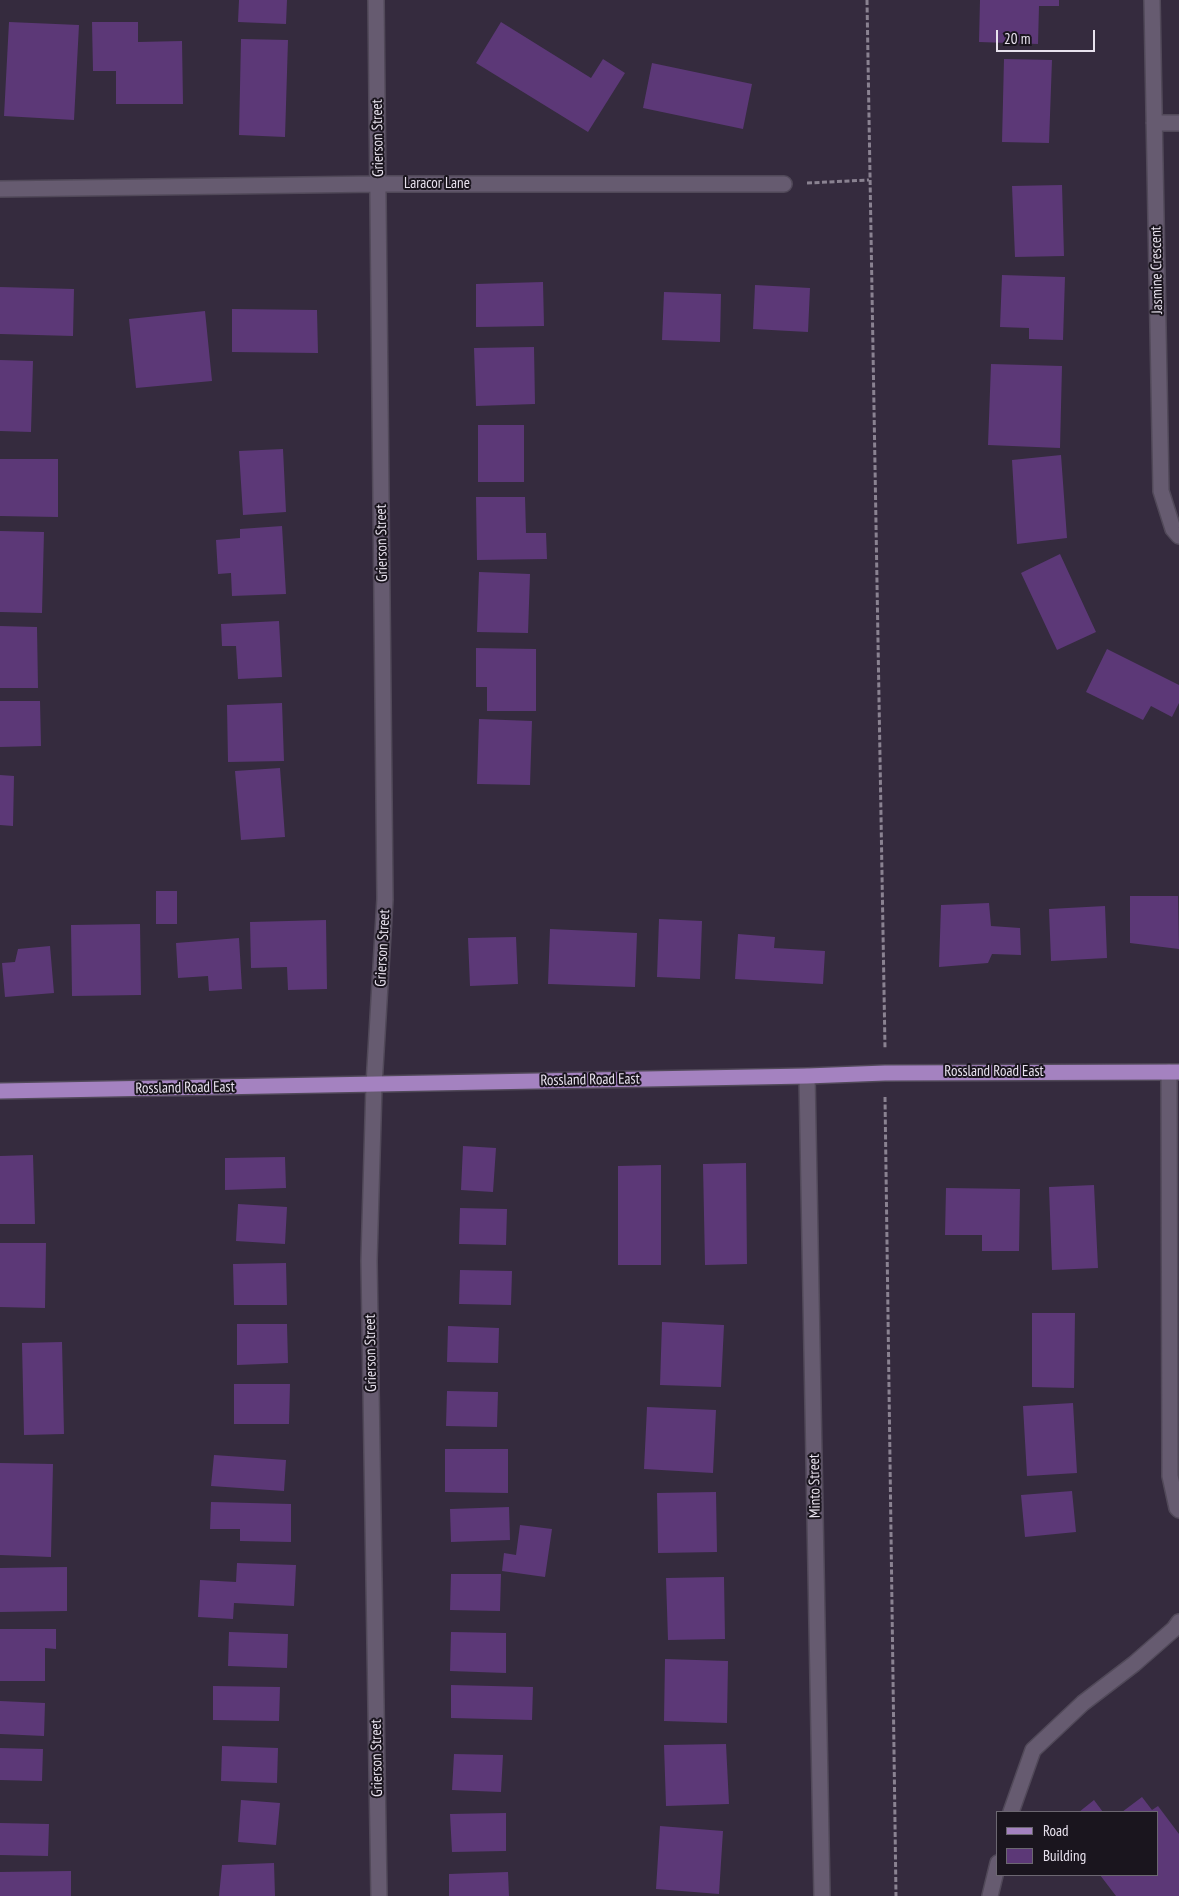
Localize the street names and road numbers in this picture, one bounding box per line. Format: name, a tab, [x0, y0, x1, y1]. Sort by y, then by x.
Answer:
street label: Grierson Street	[368, 99, 388, 177]
street label: Laracor Lane	[404, 175, 470, 193]
street label: Jasmine Crescent	[1147, 226, 1167, 314]
street label: Grierson Street	[372, 504, 392, 582]
street label: Grierson Street	[372, 909, 394, 987]
street label: Rossland Road East	[944, 1063, 1044, 1081]
street label: Rossland Road East	[540, 1070, 640, 1090]
street label: Rossland Road East	[135, 1078, 235, 1098]
street label: Grierson Street	[361, 1314, 381, 1392]
street label: Minto Street	[805, 1454, 825, 1518]
street label: Grierson Street	[367, 1719, 387, 1797]

